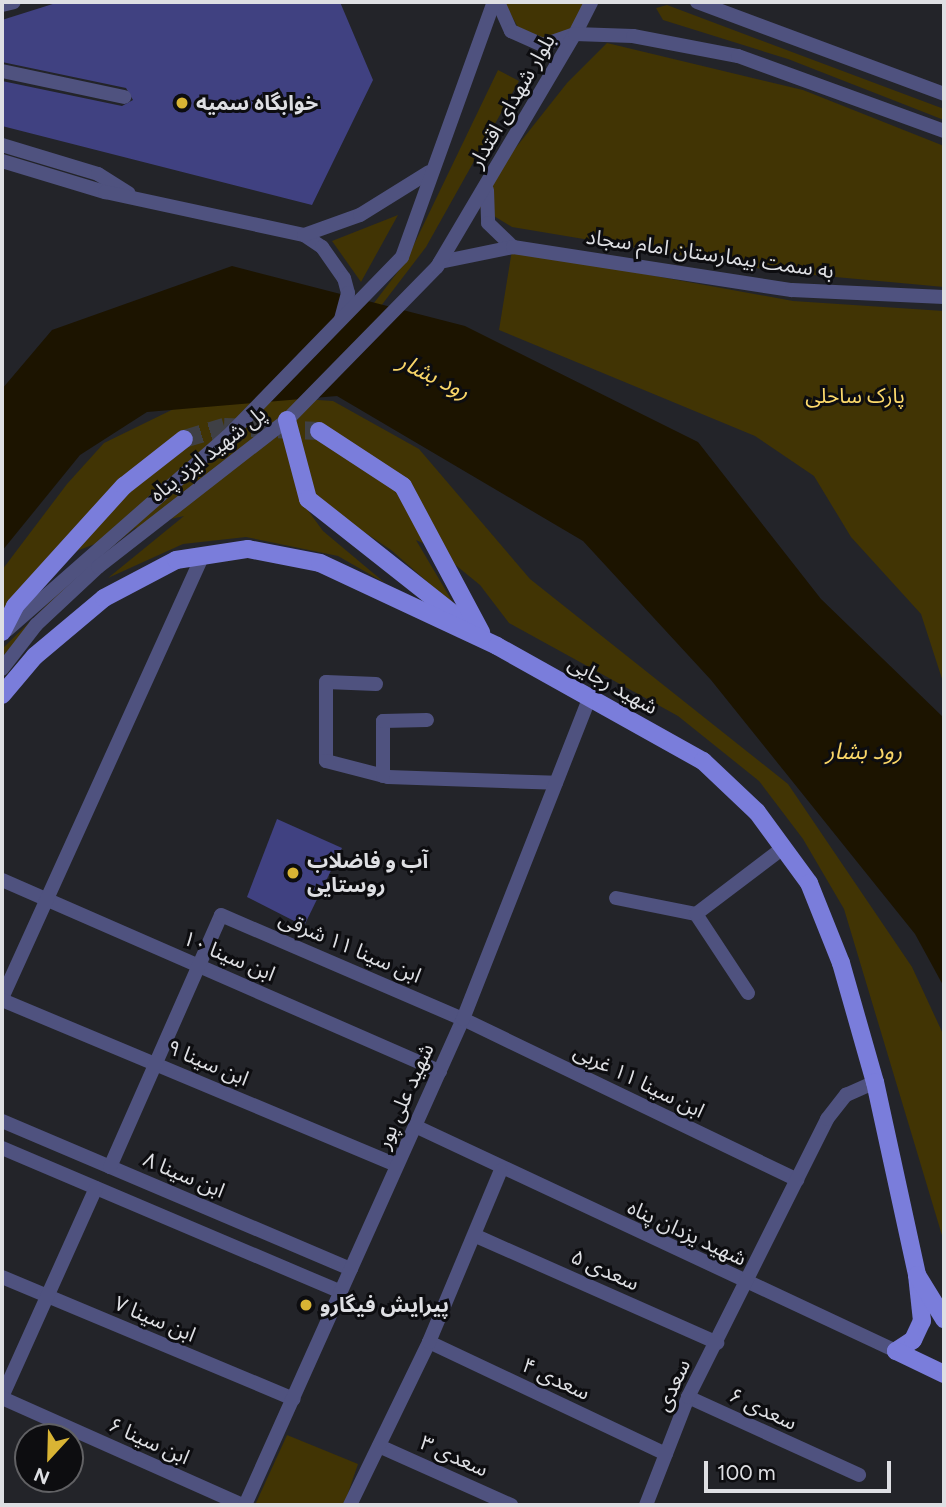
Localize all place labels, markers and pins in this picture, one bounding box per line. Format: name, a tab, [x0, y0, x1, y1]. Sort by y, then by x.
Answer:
place label: خوابگاه سمیه	[196, 90, 318, 116]
marker: خوابگاه سمیه	[174, 95, 190, 111]
place label: آب و فاضلاب روستایی	[307, 848, 428, 898]
marker: آب و فاضلاب روستایی	[285, 865, 301, 881]
place label: پیرایش فیگارو	[320, 1292, 449, 1318]
marker: پیرایش فیگارو	[298, 1297, 314, 1313]

